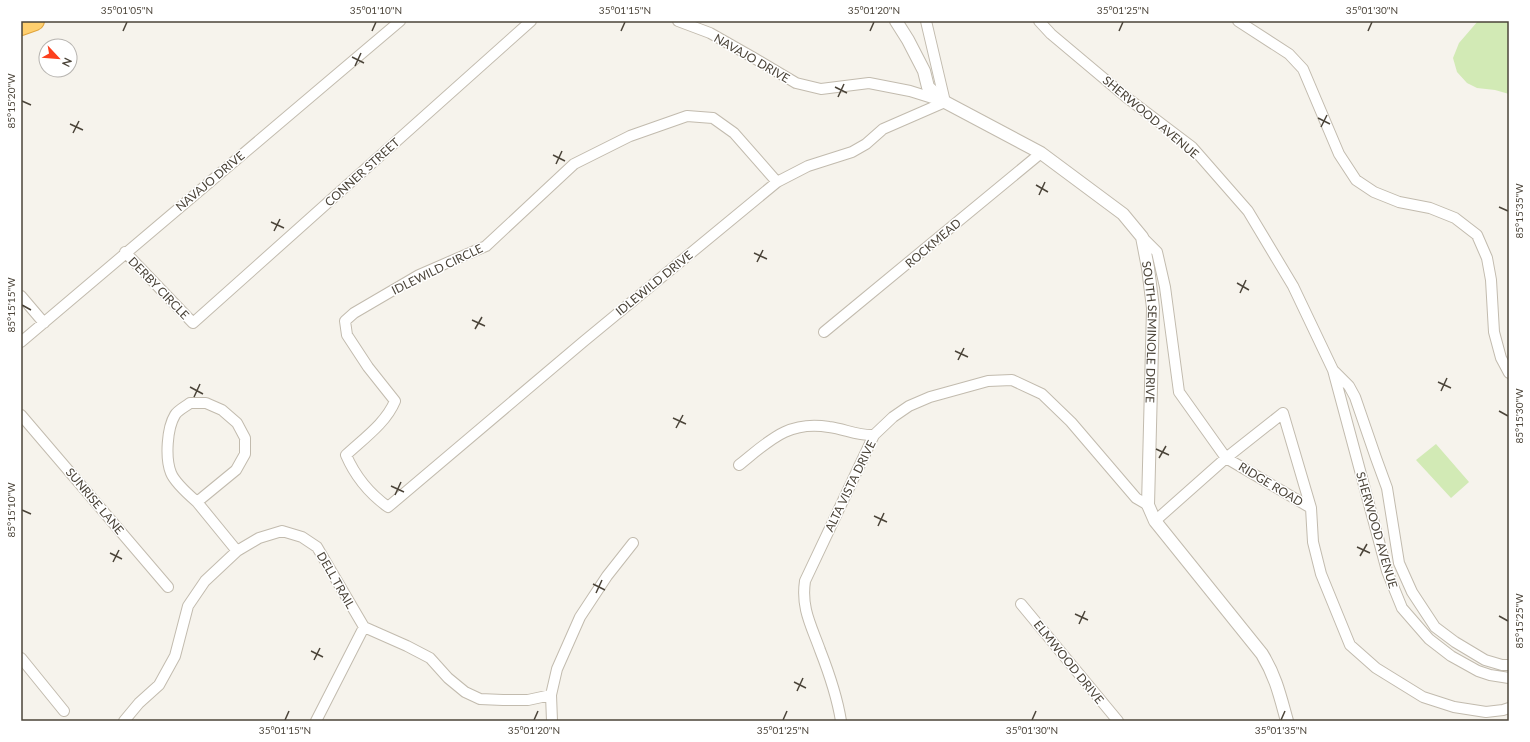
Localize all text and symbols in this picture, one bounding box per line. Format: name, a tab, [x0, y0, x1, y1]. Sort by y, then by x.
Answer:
text: 35°01'05"N	[101, 4, 153, 16]
text: 35°01'10"N	[350, 4, 402, 16]
text: 35°01'15"N	[599, 4, 651, 16]
text: 35°01'20"N	[848, 4, 900, 16]
text: 35°01'25"N	[1097, 4, 1149, 16]
text: 35°01'30"N	[1346, 4, 1398, 16]
street label: NAVAJO DRIVE	[711, 30, 793, 86]
north arrow	[38, 38, 78, 78]
text: N	[60, 56, 75, 69]
street label: SHERWOOD AVENUE	[1100, 72, 1202, 162]
text: 85°15'20"W	[5, 73, 17, 129]
street label: CONNER STREET	[322, 135, 402, 209]
street label: NAVAJO DRIVE	[173, 148, 247, 214]
text: 85°15'35"W	[1513, 183, 1525, 239]
street label: ROCKMEAD	[902, 215, 964, 271]
street label: IDLEWILD CIRCLE	[389, 240, 485, 298]
street label: IDLEWILD DRIVE	[612, 247, 696, 319]
street label: DERBY CIRCLE	[125, 254, 193, 322]
street label: SOUTH SEMINOLE DRIVE	[1139, 260, 1161, 403]
text: 85°15'15"W	[5, 277, 17, 333]
text: 85°15'30"W	[1513, 388, 1525, 444]
street label: ALTA VISTA DRIVE	[821, 438, 879, 534]
street label: RIDGE ROAD	[1236, 459, 1306, 509]
street label: SUNRISE LANE	[63, 465, 127, 537]
street label: SHERWOOD AVENUE	[1353, 470, 1401, 590]
text: 85°15'10"W	[5, 482, 17, 538]
street label: DELL TRAIL	[314, 549, 358, 611]
text: 85°15'25"W	[1513, 593, 1525, 649]
street label: ELMWOOD DRIVE	[1031, 617, 1107, 707]
text: 35°01'15"N	[259, 724, 311, 736]
text: 35°01'20"N	[508, 724, 560, 736]
text: 35°01'25"N	[757, 724, 809, 736]
text: 35°01'30"N	[1006, 724, 1058, 736]
text: 35°01'35"N	[1255, 724, 1307, 736]

